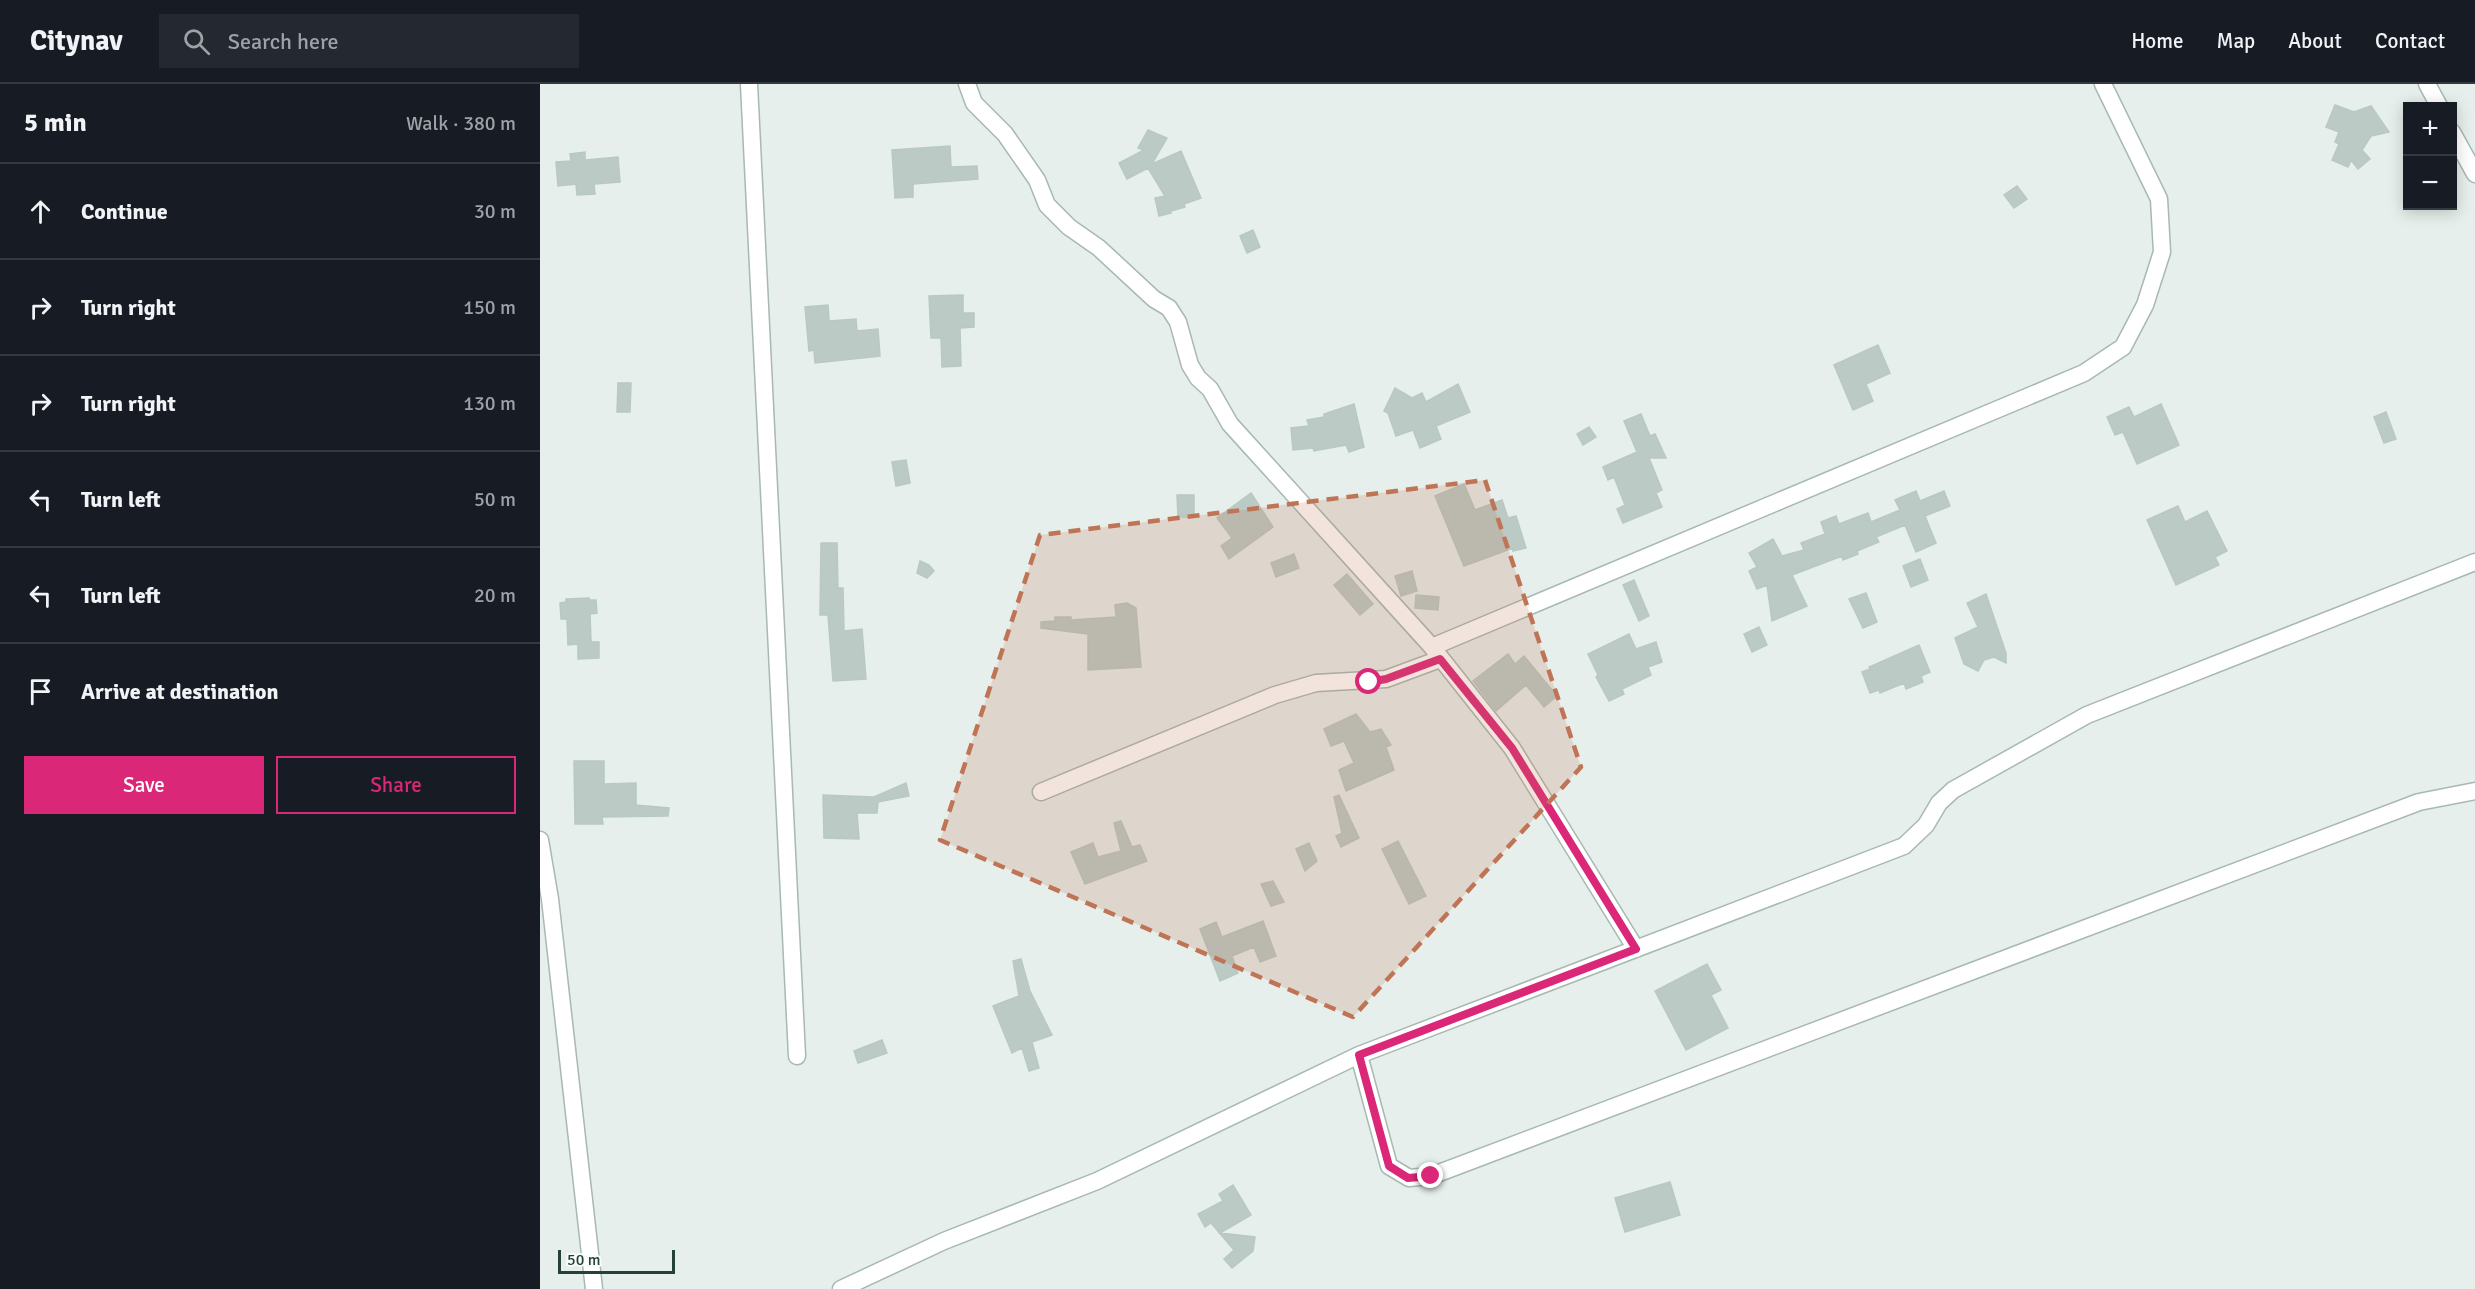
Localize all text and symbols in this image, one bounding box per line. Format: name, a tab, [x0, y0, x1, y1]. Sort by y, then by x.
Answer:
search box	[159, 14, 579, 68]
text: Citynav	[30, 24, 123, 58]
icon: search	[180, 25, 213, 58]
text: Search here	[228, 28, 339, 55]
text: Home	[2131, 28, 2184, 54]
text: Map	[2217, 28, 2255, 54]
text: About	[2288, 28, 2342, 54]
text: Contact	[2375, 28, 2445, 54]
map controls	[2403, 102, 2457, 210]
button: +	[2403, 102, 2457, 156]
text: 5 min	[24, 107, 87, 139]
text: Walk · 380 m	[406, 111, 516, 136]
button: −	[2403, 156, 2457, 210]
icon: ahead	[24, 195, 57, 228]
text: Continue	[81, 198, 168, 225]
text: 30 m	[474, 199, 516, 224]
icon: right	[24, 291, 57, 324]
text: Turn right	[81, 294, 176, 321]
text: 150 m	[463, 295, 516, 320]
icon: right	[24, 387, 57, 420]
text: Turn right	[81, 390, 176, 417]
text: 130 m	[463, 391, 516, 416]
icon: left	[24, 483, 57, 516]
text: Turn left	[81, 486, 161, 513]
text: 50 m	[474, 487, 516, 512]
icon: left	[24, 579, 57, 612]
text: Turn left	[81, 582, 161, 609]
text: 20 m	[474, 583, 516, 608]
route start	[1355, 668, 1381, 694]
icon: arrive	[24, 675, 57, 708]
text: Arrive at destination	[81, 678, 278, 705]
button: Save	[24, 756, 264, 814]
button: Share	[276, 756, 516, 814]
route end	[1417, 1162, 1443, 1188]
scale bar	[558, 1247, 675, 1274]
text: 50 m	[567, 1250, 601, 1270]

